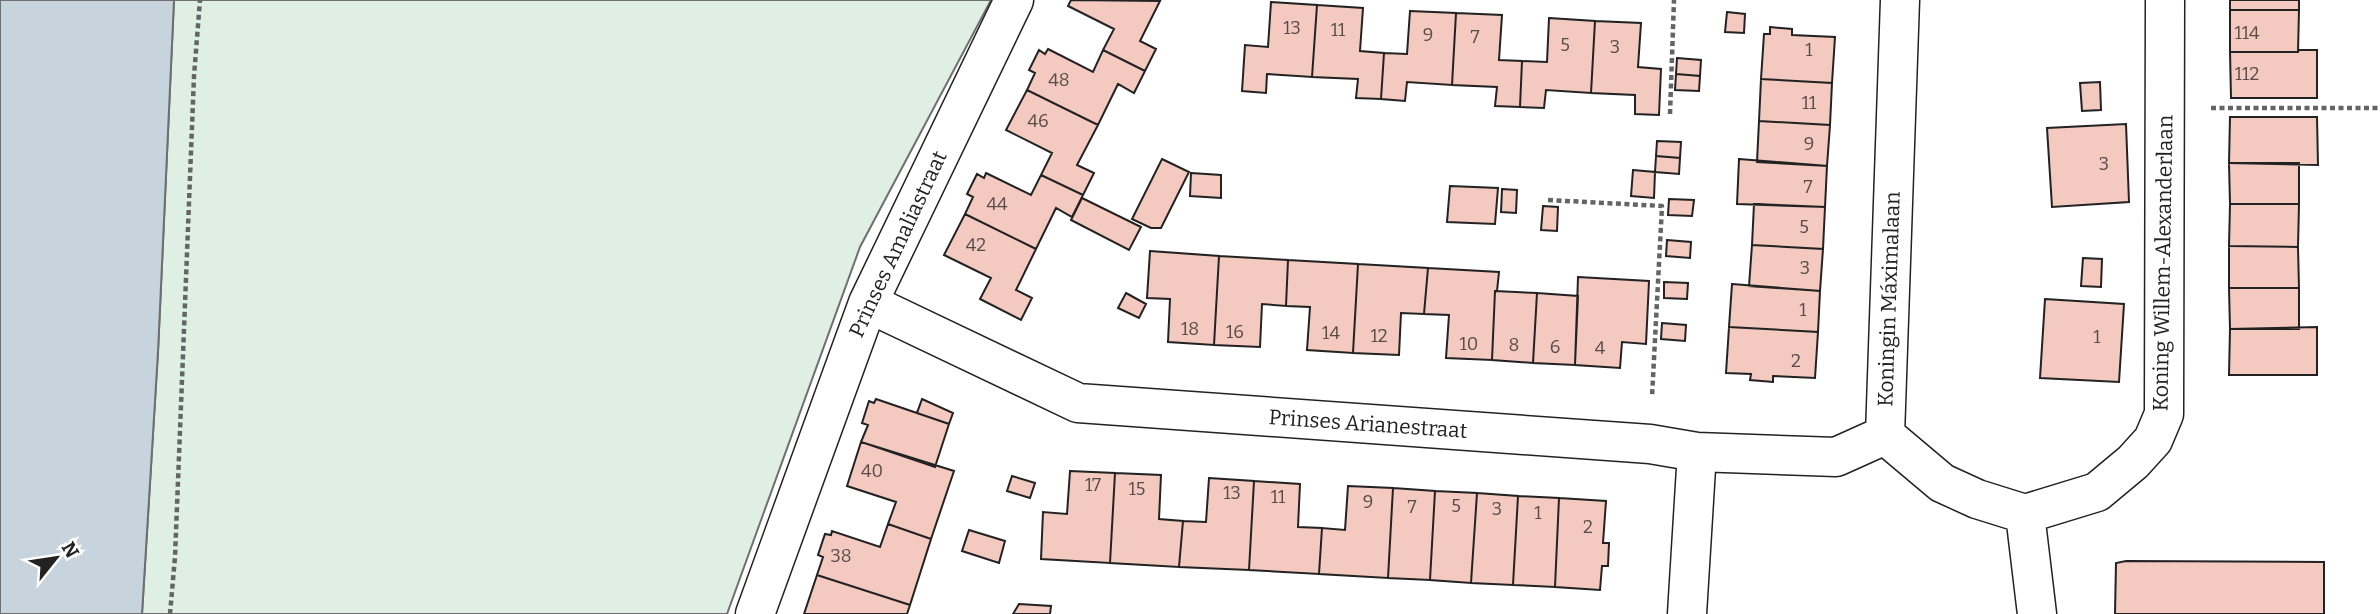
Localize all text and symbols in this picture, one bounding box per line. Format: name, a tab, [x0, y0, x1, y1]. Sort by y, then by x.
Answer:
house number: 13	[1283, 17, 1301, 39]
house number: 11	[1331, 19, 1346, 41]
house number: 114	[2234, 22, 2260, 44]
house number: 9	[1423, 24, 1433, 46]
house number: 7	[1470, 26, 1480, 48]
house number: 5	[1560, 34, 1570, 56]
house number: 3	[1610, 36, 1620, 58]
house number: 1	[1805, 39, 1813, 61]
house number: 112	[2235, 63, 2259, 85]
house number: 48	[1048, 69, 1070, 91]
house number: 11	[1802, 92, 1817, 114]
house number: 46	[1027, 110, 1049, 132]
street label: Koning Willem-Alexanderlaan	[2147, 115, 2179, 411]
house number: 9	[1804, 133, 1814, 155]
street label: Prinses Amaliastraat	[843, 146, 953, 341]
house number: 3	[2099, 153, 2109, 175]
house number: 7	[1803, 176, 1813, 198]
street label: Koningin Máximalaan	[1872, 191, 1906, 407]
house number: 44	[986, 193, 1008, 215]
house number: 5	[1799, 216, 1809, 238]
house number: 42	[966, 234, 986, 256]
house number: 3	[1800, 257, 1810, 279]
house number: 1	[1799, 299, 1807, 321]
house number: 18	[1181, 318, 1199, 340]
house number: 16	[1226, 321, 1244, 343]
house number: 14	[1322, 322, 1340, 344]
house number: 12	[1370, 325, 1388, 347]
house number: 1	[2093, 326, 2101, 348]
house number: 10	[1460, 333, 1478, 355]
house number: 8	[1509, 334, 1519, 356]
house number: 6	[1550, 336, 1560, 358]
house number: 4	[1595, 337, 1606, 359]
house number: 2	[1791, 350, 1801, 372]
street label: Prinses Arianestraat	[1268, 404, 1469, 444]
house number: 40	[861, 460, 883, 482]
house number: 17	[1085, 474, 1101, 496]
house number: 15	[1129, 478, 1145, 500]
house number: 13	[1223, 482, 1241, 504]
house number: 11	[1271, 486, 1286, 508]
house number: 9	[1363, 491, 1373, 513]
house number: 5	[1451, 495, 1461, 517]
house number: 7	[1407, 496, 1417, 518]
house number: 3	[1492, 498, 1502, 520]
house number: 1	[1534, 502, 1542, 524]
house number: 2	[1583, 516, 1593, 538]
north arrow	[21, 523, 91, 593]
text: N	[57, 538, 84, 562]
house number: 38	[830, 545, 852, 567]

